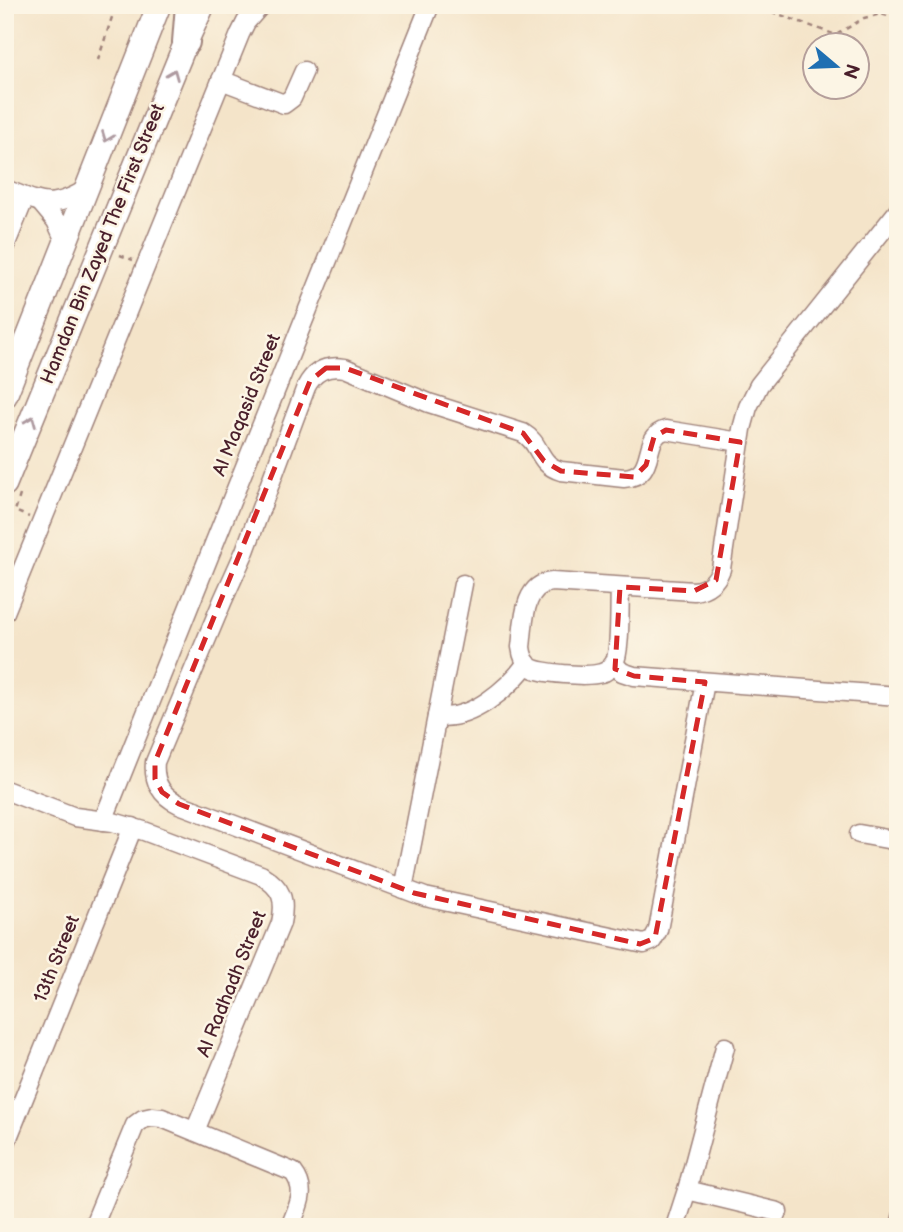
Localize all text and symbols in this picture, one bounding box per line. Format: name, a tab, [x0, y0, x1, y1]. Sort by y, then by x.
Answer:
north arrow	[802, 32, 872, 102]
text: N	[837, 61, 864, 82]
one-way arrow	[164, 69, 178, 81]
street label: Hamdan Bin Zayed The First Street	[36, 100, 170, 388]
one-way arrow	[102, 131, 116, 143]
street label: Al Maqasid Street	[208, 330, 286, 480]
one-way arrow	[23, 415, 37, 428]
street label: Al Radhadh Street	[192, 907, 272, 1060]
street label: 13th Street	[29, 912, 85, 1006]

